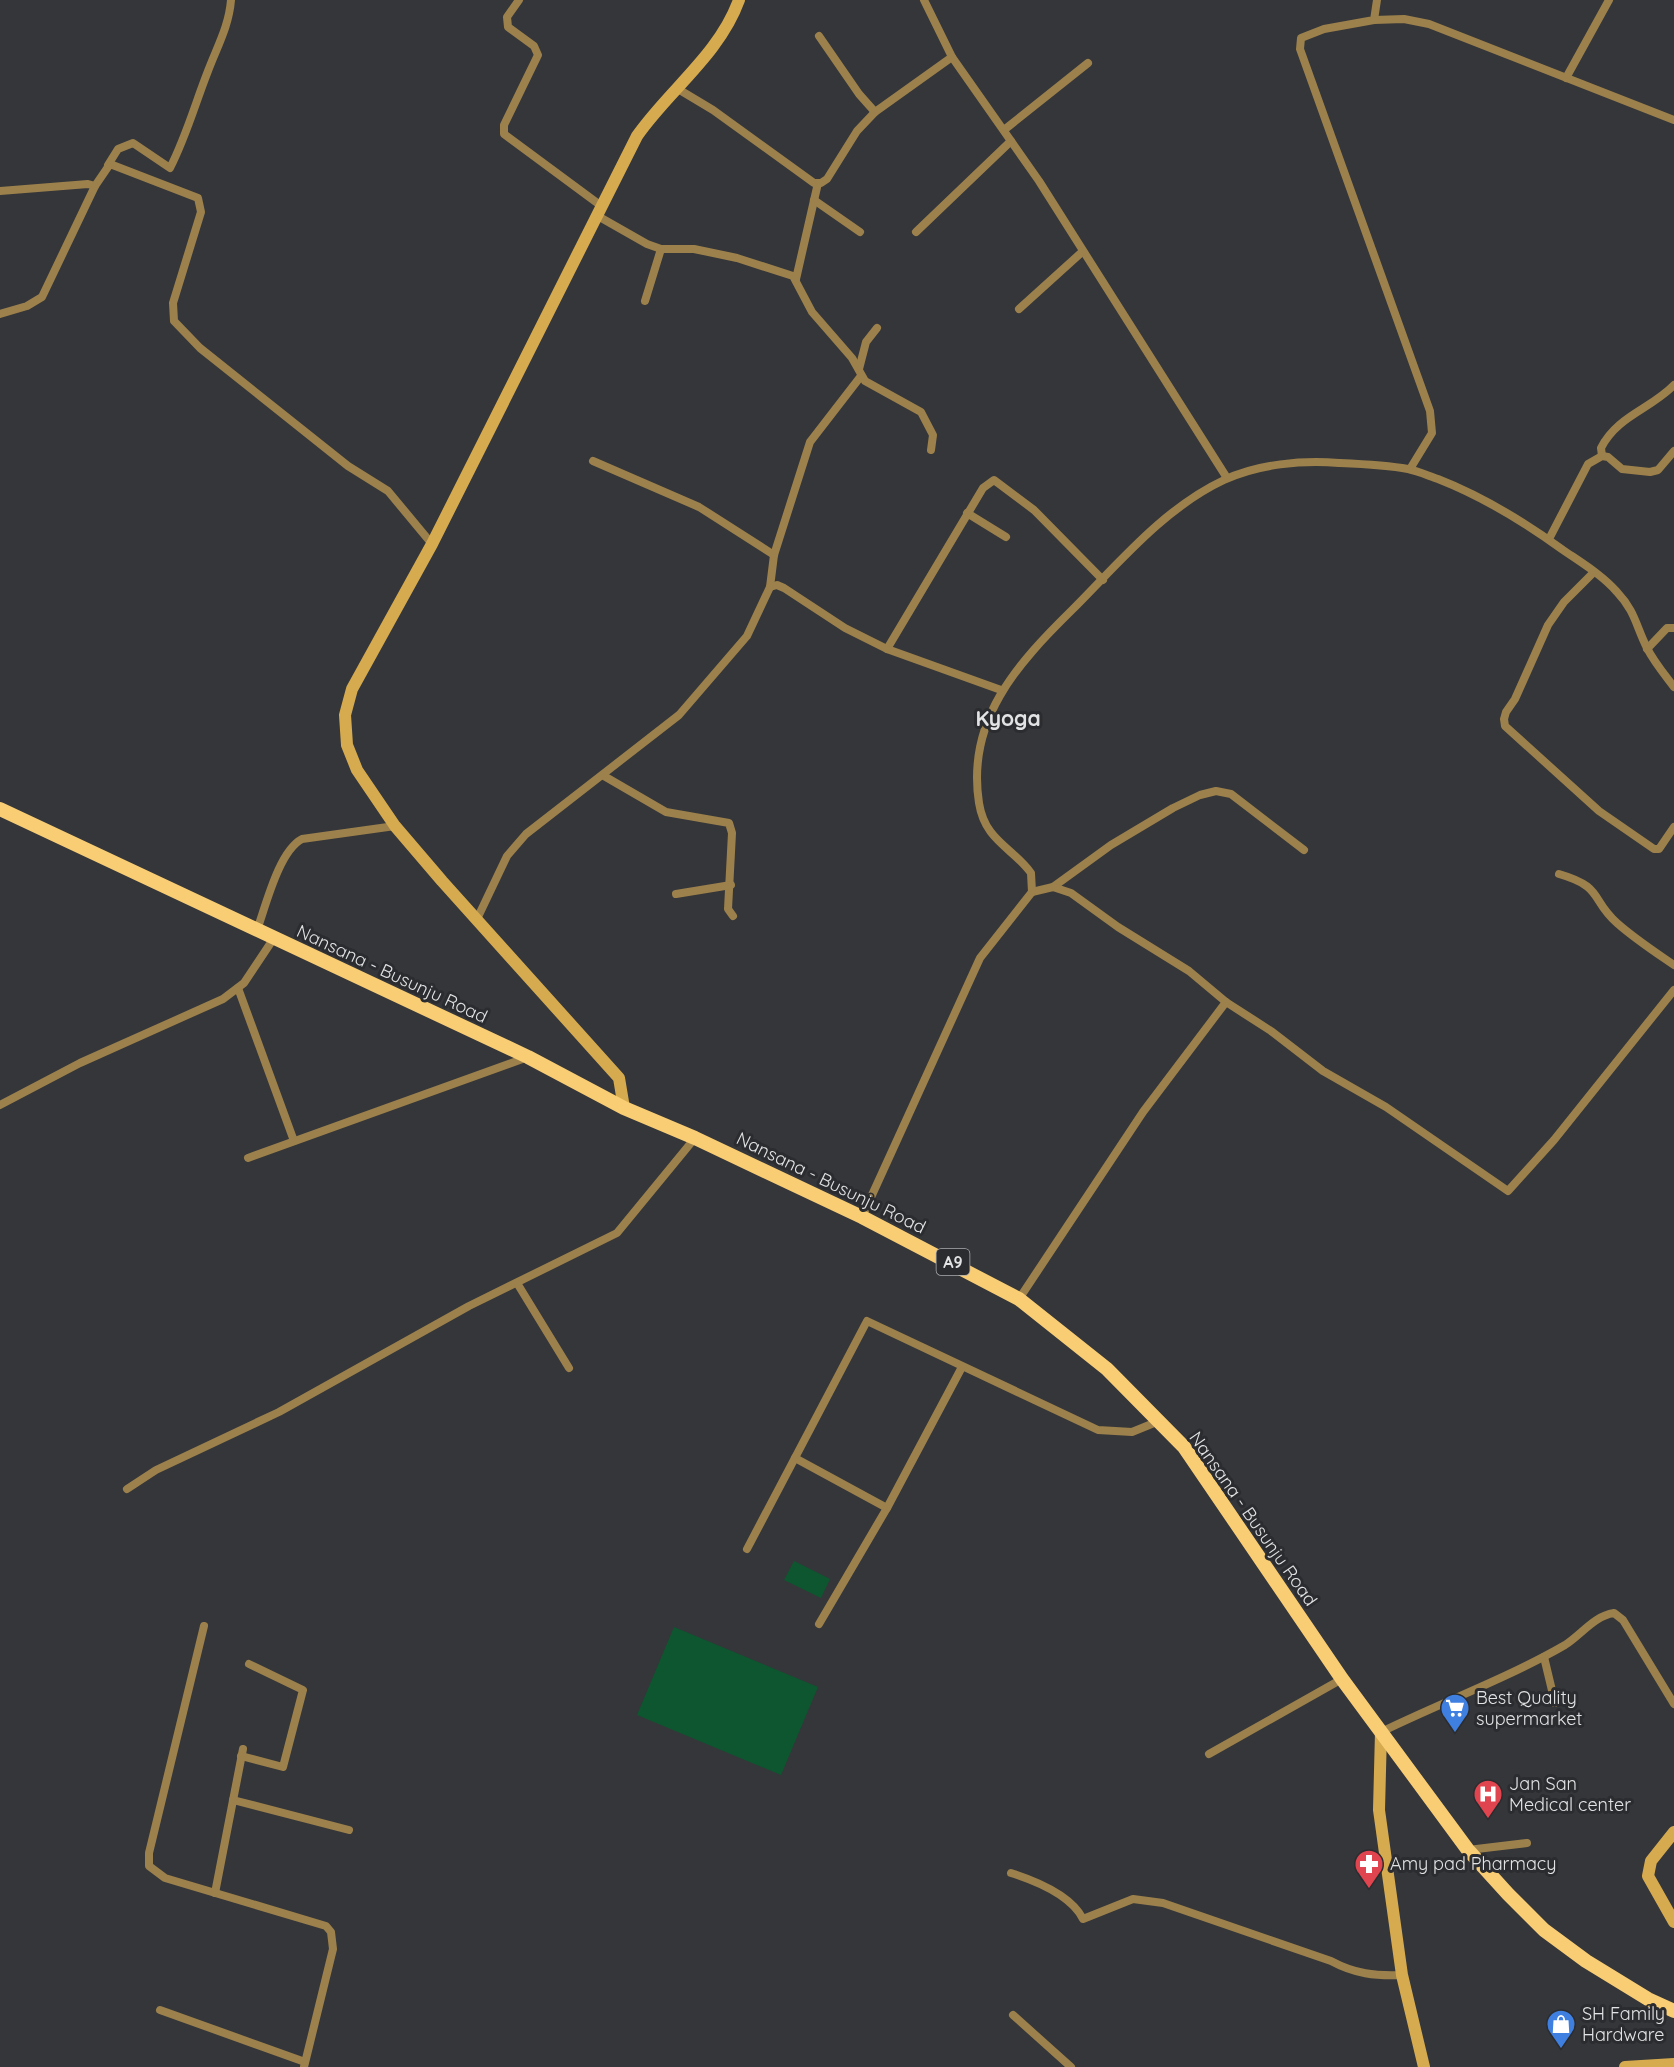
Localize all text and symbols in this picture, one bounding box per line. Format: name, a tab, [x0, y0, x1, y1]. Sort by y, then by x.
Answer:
district label: Kyoga	[975, 705, 1041, 731]
street label: Nansana - Busunju Road	[293, 919, 491, 1028]
street label: Nansana - Busunju Road	[733, 1127, 930, 1238]
road number: A9	[936, 1249, 970, 1275]
street label: Nansana - Busunju Road	[1184, 1427, 1322, 1610]
place label: Best Quality supermarket	[1476, 1686, 1582, 1730]
supermarket icon: Best Quality supermarket	[1439, 1692, 1471, 1734]
place label: Jan San Medical center	[1509, 1772, 1631, 1816]
hospital icon: Jan San Medical center	[1472, 1778, 1504, 1820]
pharmacy icon: Amy pad Pharmacy	[1353, 1848, 1385, 1890]
place label: Amy pad Pharmacy	[1390, 1852, 1556, 1875]
place label: SH Family Hardware	[1582, 2002, 1665, 2046]
shop icon: SH Family Hardware	[1545, 2008, 1577, 2050]

